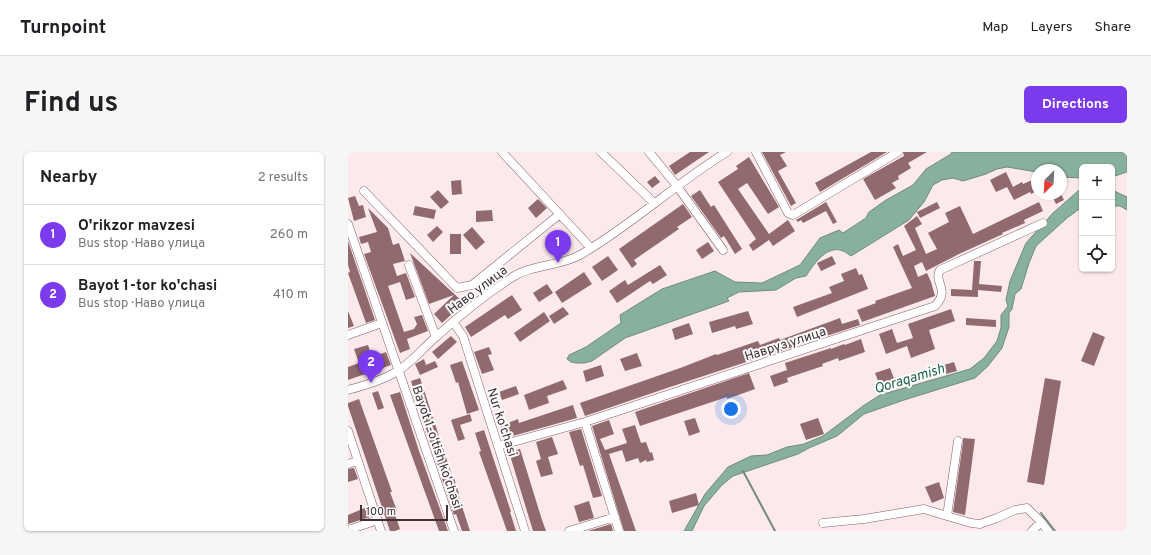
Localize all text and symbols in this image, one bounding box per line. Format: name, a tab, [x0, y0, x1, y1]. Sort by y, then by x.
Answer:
text: Turnpoint	[20, 16, 106, 40]
text: Map	[982, 19, 1008, 36]
text: Layers	[1030, 19, 1072, 36]
text: Share	[1094, 19, 1131, 36]
text: Find us	[24, 86, 118, 122]
button: Directions	[1024, 86, 1127, 123]
north arrow	[1031, 164, 1067, 200]
map controls	[1079, 164, 1115, 272]
button: +	[1079, 164, 1115, 200]
text: Nearby	[40, 167, 97, 189]
text: 2 results	[258, 170, 308, 186]
button: −	[1079, 200, 1115, 236]
text: O'rikzor mavzesi	[78, 217, 195, 236]
text: 1	[50, 227, 56, 243]
text: 260 m	[270, 227, 308, 243]
pin: 1	[545, 230, 571, 263]
text: Bus stop · Наво улица	[78, 236, 205, 252]
button: locate	[1079, 236, 1115, 272]
street label: Наво улица	[445, 263, 511, 318]
text: Bayot 1-tor ko'chasi	[78, 277, 217, 296]
text: 2	[49, 287, 57, 303]
text: 410 m	[273, 287, 308, 303]
text: Bus stop · Наво улица	[78, 296, 205, 312]
street label: Навруз улица	[743, 324, 828, 366]
pin: 2	[358, 350, 384, 383]
water label: Qoraqamish	[872, 361, 947, 398]
street label: Bayot 1-o'tish ko'chasi	[408, 384, 465, 511]
street label: Nur ko'chasi	[482, 386, 520, 459]
your location	[721, 399, 741, 419]
scale bar	[360, 503, 448, 522]
text: 100 m	[366, 505, 396, 519]

